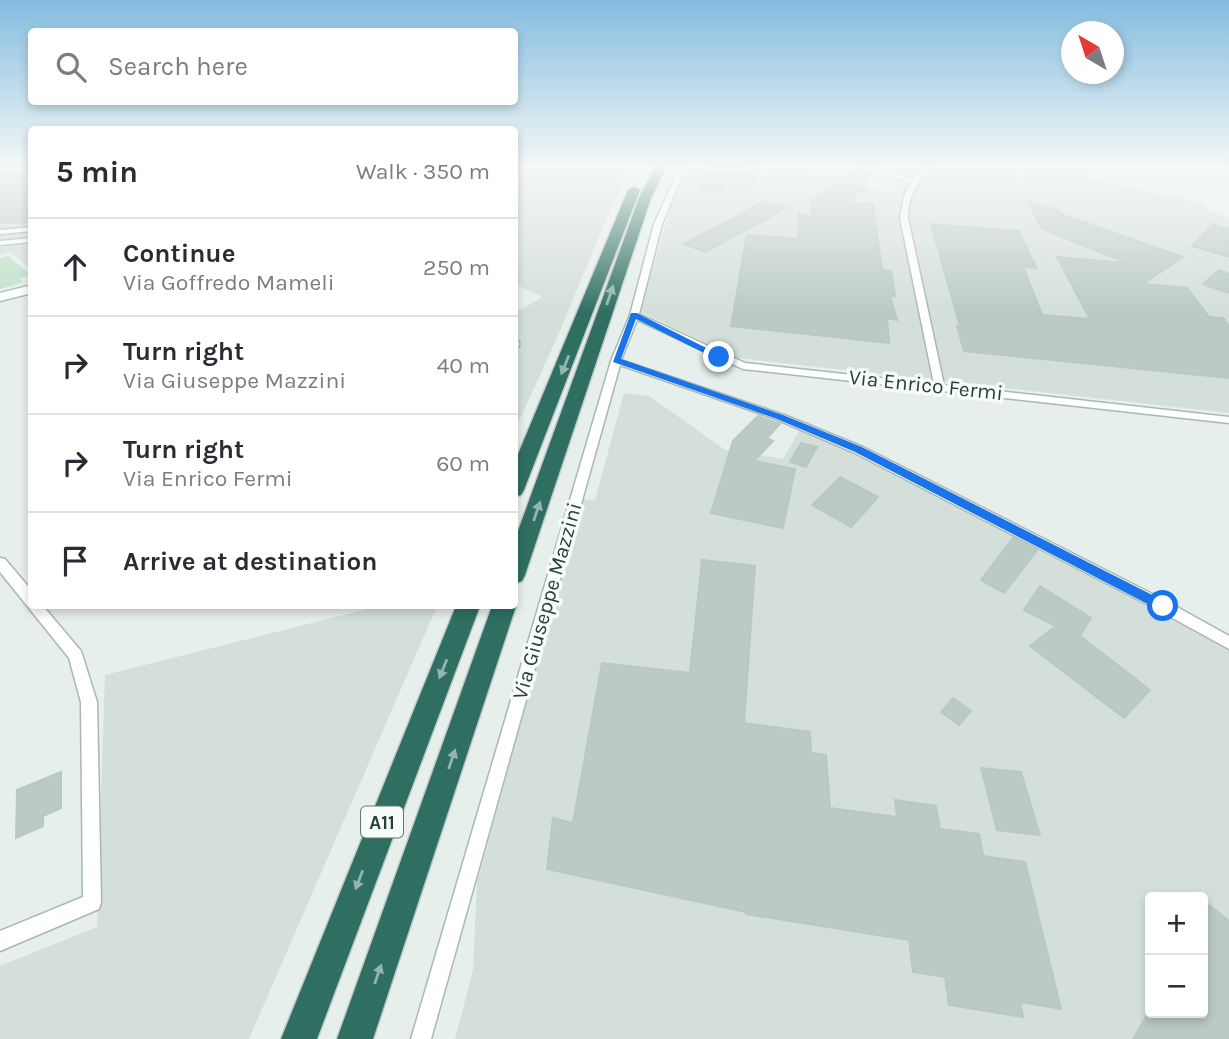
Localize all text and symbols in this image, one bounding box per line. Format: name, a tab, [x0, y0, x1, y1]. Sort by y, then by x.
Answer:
north arrow	[1061, 21, 1124, 84]
search box	[28, 28, 518, 105]
icon: search	[52, 48, 90, 86]
text: Search here	[108, 51, 248, 82]
text: 5 min	[56, 154, 138, 190]
text: Walk · 350 m	[356, 158, 490, 185]
text: Continue	[123, 238, 235, 269]
icon: ahead	[56, 248, 94, 286]
text: 250 m	[423, 254, 490, 281]
text: Via Goffredo Mameli	[123, 269, 335, 296]
one-way arrow	[605, 285, 616, 306]
text: Turn right	[123, 336, 244, 367]
route end	[703, 341, 734, 372]
icon: right	[56, 346, 94, 384]
text: 40 m	[437, 352, 490, 379]
one-way arrow	[559, 355, 570, 376]
street label: Via Enrico Fermi	[848, 365, 1004, 405]
text: Via Giuseppe Mazzini	[123, 367, 346, 394]
text: Turn right	[123, 434, 244, 465]
icon: right	[56, 444, 94, 482]
text: 60 m	[436, 450, 490, 477]
text: Via Enrico Fermi	[123, 465, 293, 492]
street label: Via Giuseppe Mazzini	[507, 500, 587, 702]
one-way arrow	[532, 500, 543, 521]
icon: arrive	[56, 542, 94, 580]
text: Arrive at destination	[123, 546, 377, 577]
route start	[1147, 590, 1178, 621]
one-way arrow	[438, 658, 449, 679]
one-way arrow	[447, 749, 457, 770]
road number: A11	[361, 806, 403, 838]
one-way arrow	[354, 870, 365, 891]
map controls	[1145, 892, 1208, 1018]
button: +	[1145, 892, 1208, 955]
button: −	[1145, 955, 1208, 1018]
one-way arrow	[373, 964, 384, 985]

